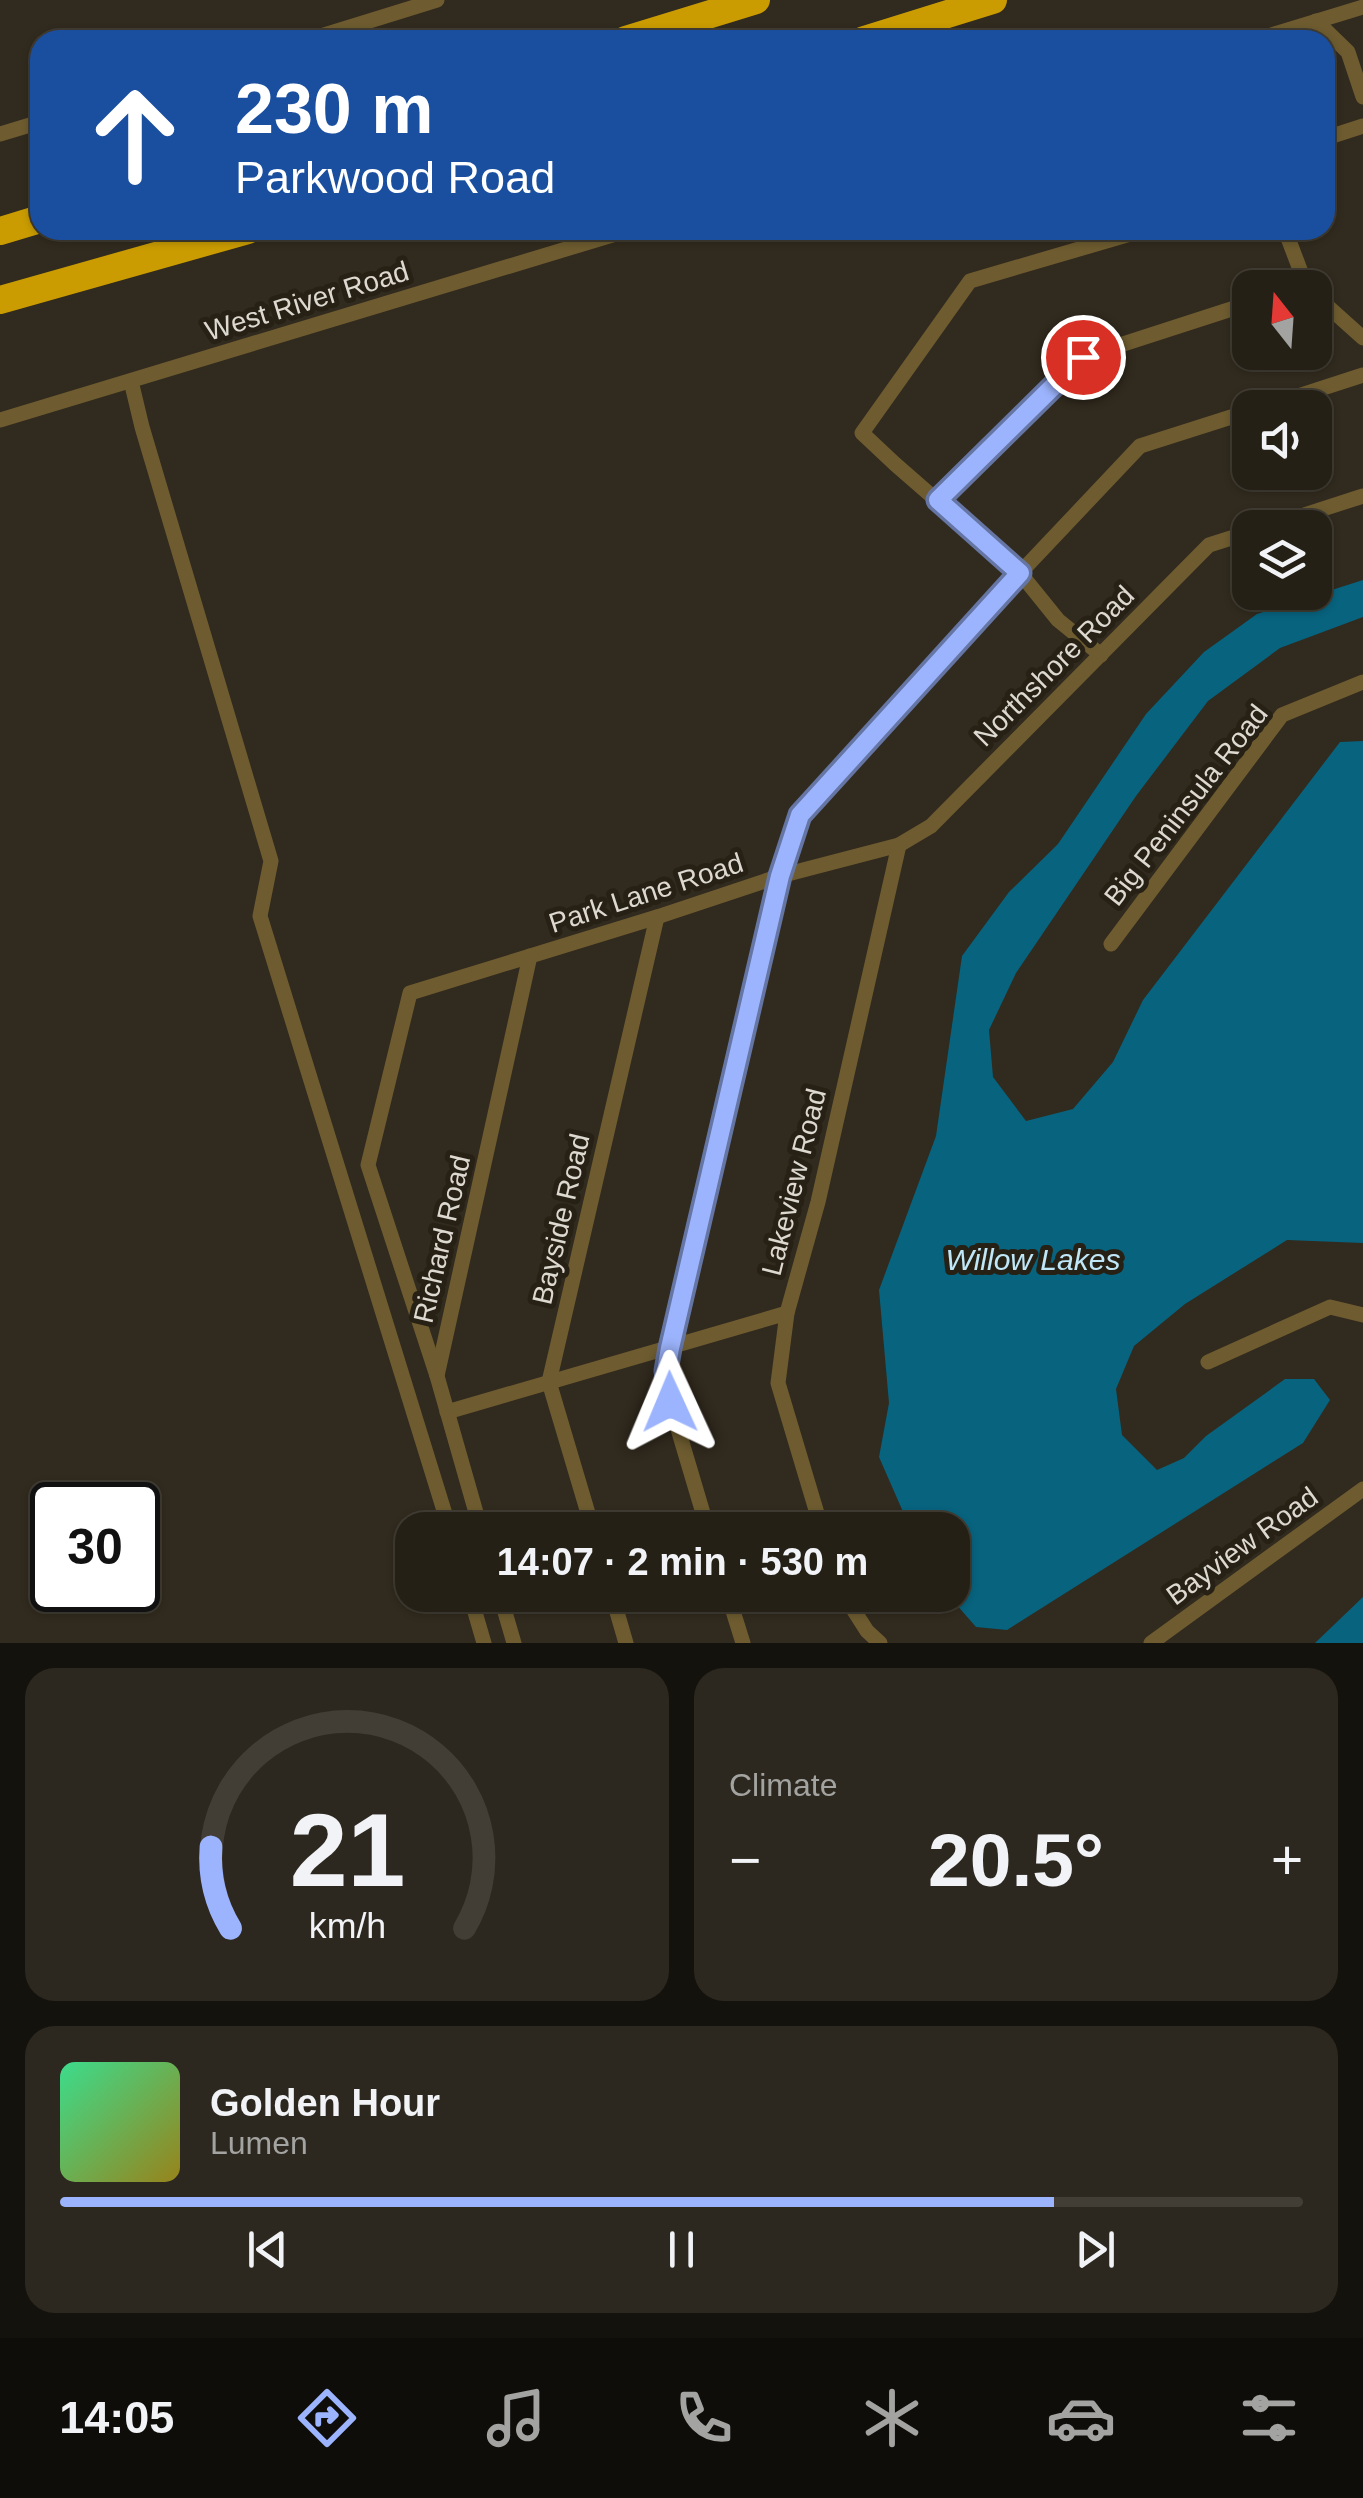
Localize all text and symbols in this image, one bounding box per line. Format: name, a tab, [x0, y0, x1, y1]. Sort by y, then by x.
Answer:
icon: ahead	[70, 70, 200, 200]
text: 230 m	[235, 70, 433, 148]
text: Parkwood Road	[235, 152, 555, 203]
street label: West River Road	[202, 255, 412, 347]
north arrow	[1232, 270, 1332, 370]
map controls	[1232, 270, 1332, 610]
pin	[1041, 315, 1126, 400]
icon: arrive	[1056, 330, 1111, 385]
button: sound	[1232, 390, 1332, 490]
button: layers	[1232, 510, 1332, 610]
street label: Northshore Road	[968, 580, 1140, 752]
street label: Big Peninsula Road	[1098, 699, 1274, 911]
street label: Park Lane Road	[545, 847, 747, 939]
street label: Lakeview Road	[756, 1085, 832, 1279]
street label: Bayside Road	[526, 1131, 596, 1307]
street label: Richard Road	[408, 1152, 476, 1326]
water label: Willow Lakes	[946, 1243, 1120, 1276]
position arrow	[618, 1350, 722, 1454]
street label: Bayview Road	[1160, 1481, 1324, 1611]
speed limit sign: 30	[30, 1482, 160, 1612]
text: 14:07 · 2 min · 530 m	[497, 1541, 868, 1583]
text: Climate	[729, 1767, 837, 1803]
text: 21	[289, 1792, 405, 1908]
text: 20.5°	[928, 1818, 1104, 1902]
text: −	[729, 1829, 761, 1891]
text: +	[1271, 1829, 1303, 1891]
text: km/h	[308, 1906, 386, 1946]
text: Golden Hour	[210, 2082, 440, 2124]
text: Lumen	[210, 2125, 308, 2161]
icon: previous	[240, 2222, 295, 2277]
icon: pause	[654, 2222, 709, 2277]
icon: next	[1068, 2222, 1123, 2277]
icon: directions	[292, 2383, 362, 2453]
icon: music	[481, 2383, 551, 2453]
icon: phone	[669, 2383, 739, 2453]
icon: climate	[857, 2383, 927, 2453]
icon: car	[1046, 2383, 1116, 2453]
icon: filters	[1234, 2383, 1304, 2453]
text: 14:05	[59, 2392, 174, 2443]

